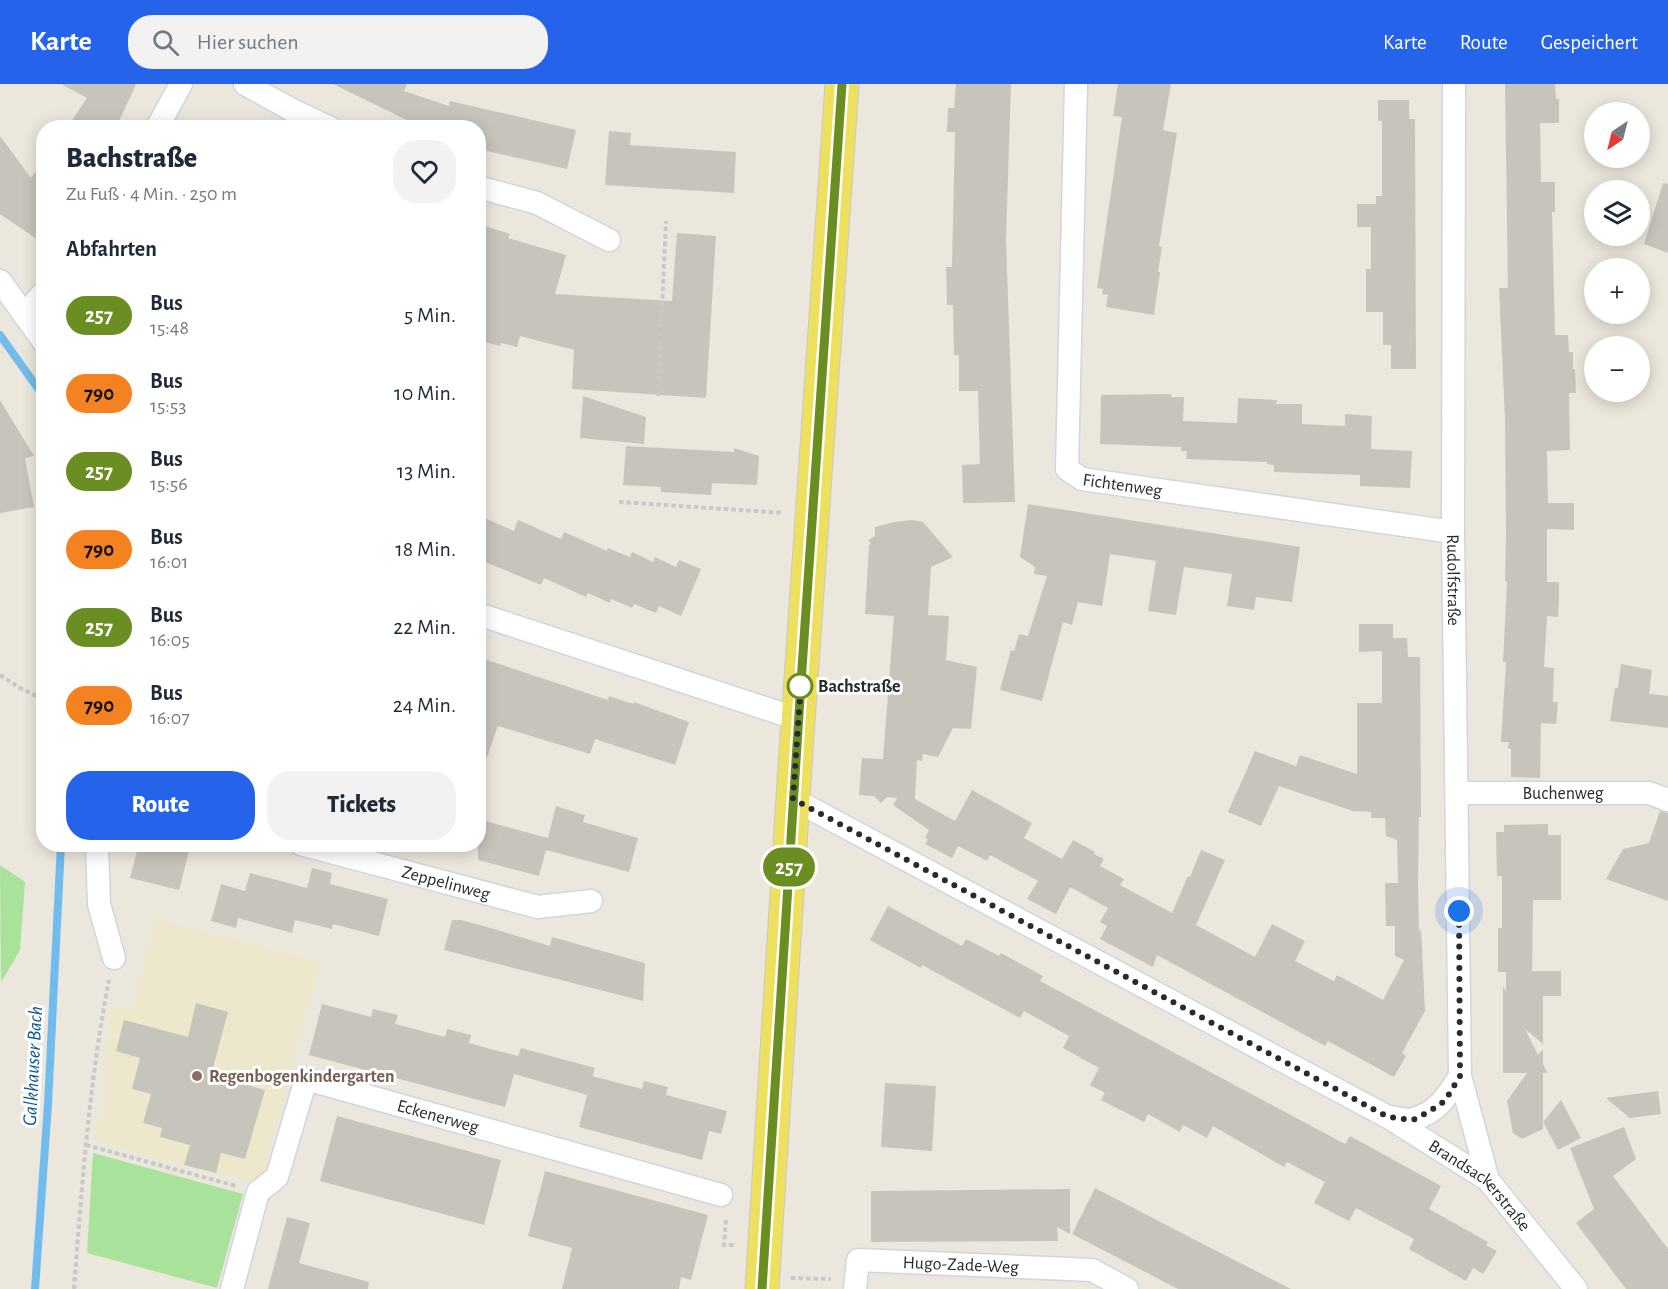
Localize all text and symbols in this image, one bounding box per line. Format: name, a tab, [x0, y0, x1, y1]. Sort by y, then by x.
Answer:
search box	[128, 15, 548, 69]
icon: search	[149, 26, 182, 59]
text: Karte	[30, 28, 92, 56]
text: Hier suchen	[197, 31, 299, 53]
text: Karte	[1383, 32, 1427, 53]
text: Route	[1460, 32, 1508, 53]
text: Gespeichert	[1541, 32, 1638, 53]
north arrow	[1584, 102, 1650, 168]
map controls	[1584, 102, 1650, 402]
button: heart	[393, 140, 456, 203]
text: Bachstraße	[66, 145, 197, 173]
button: layers	[1584, 180, 1650, 246]
text: Zu Fuß · 4 Min. · 250 m	[66, 184, 237, 204]
text: Abfahrten	[66, 238, 157, 260]
button: +	[1584, 258, 1650, 324]
text: Bus	[150, 292, 183, 314]
text: 5 Min.	[404, 304, 456, 326]
text: 257	[85, 305, 113, 326]
text: 15:48	[150, 318, 189, 338]
button: −	[1584, 336, 1650, 402]
text: Bus	[150, 370, 183, 392]
text: 10 Min.	[394, 382, 456, 404]
text: 790	[84, 383, 114, 404]
text: 15:53	[150, 396, 186, 416]
text: Bus	[150, 448, 183, 470]
text: 13 Min.	[397, 460, 456, 482]
text: 257	[85, 461, 113, 482]
street label: Fichtenweg	[1081, 471, 1163, 500]
text: 15:56	[150, 474, 188, 494]
text: Bus	[150, 526, 183, 548]
street label: Rudolfstraße	[1443, 534, 1462, 626]
text: 18 Min.	[395, 538, 456, 560]
text: 790	[84, 539, 114, 560]
text: 16:01	[150, 552, 188, 572]
text: Bus	[150, 604, 183, 626]
text: 22 Min.	[393, 616, 456, 638]
text: 257	[85, 617, 113, 638]
text: 16:05	[150, 630, 190, 650]
marker: Bachstraße	[787, 673, 813, 699]
place label: Bachstraße	[818, 678, 901, 696]
text: Bus	[150, 682, 183, 704]
text: 24 Min.	[393, 694, 456, 716]
text: 790	[84, 695, 114, 716]
text: 16:07	[150, 708, 190, 728]
button: Route	[66, 771, 255, 840]
button: Tickets	[267, 771, 456, 840]
street label: Buchenweg	[1522, 785, 1604, 803]
line badge: 257	[754, 848, 824, 886]
text: 257	[775, 857, 803, 878]
street label: Zeppelinweg	[400, 863, 492, 904]
your location	[1444, 896, 1474, 926]
water label: Galkhauser Bach	[20, 1006, 46, 1126]
place label: Regenbogenkindergarten	[209, 1068, 394, 1086]
marker: Regenbogenkindergarten	[190, 1069, 204, 1083]
street label: Eckenerweg	[395, 1097, 481, 1137]
street label: Brandsackerstraße	[1425, 1137, 1533, 1235]
street label: Hugo-Zade-Weg	[902, 1254, 1019, 1277]

